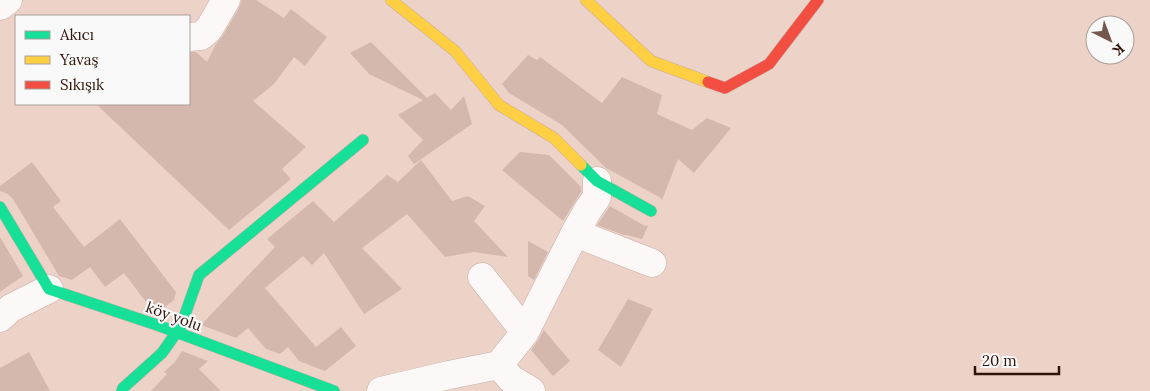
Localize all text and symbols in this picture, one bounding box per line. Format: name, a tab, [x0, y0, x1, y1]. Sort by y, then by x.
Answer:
legend	[15, 15, 190, 105]
north arrow	[1085, 15, 1135, 65]
text: Akıcı	[59, 25, 94, 44]
text: K	[1109, 40, 1128, 60]
text: Yavaş	[59, 50, 99, 69]
text: Sıkışık	[60, 75, 104, 94]
street label: köy yolu	[143, 297, 205, 335]
scale bar	[975, 344, 1059, 376]
text: 20 m	[982, 351, 1017, 370]

